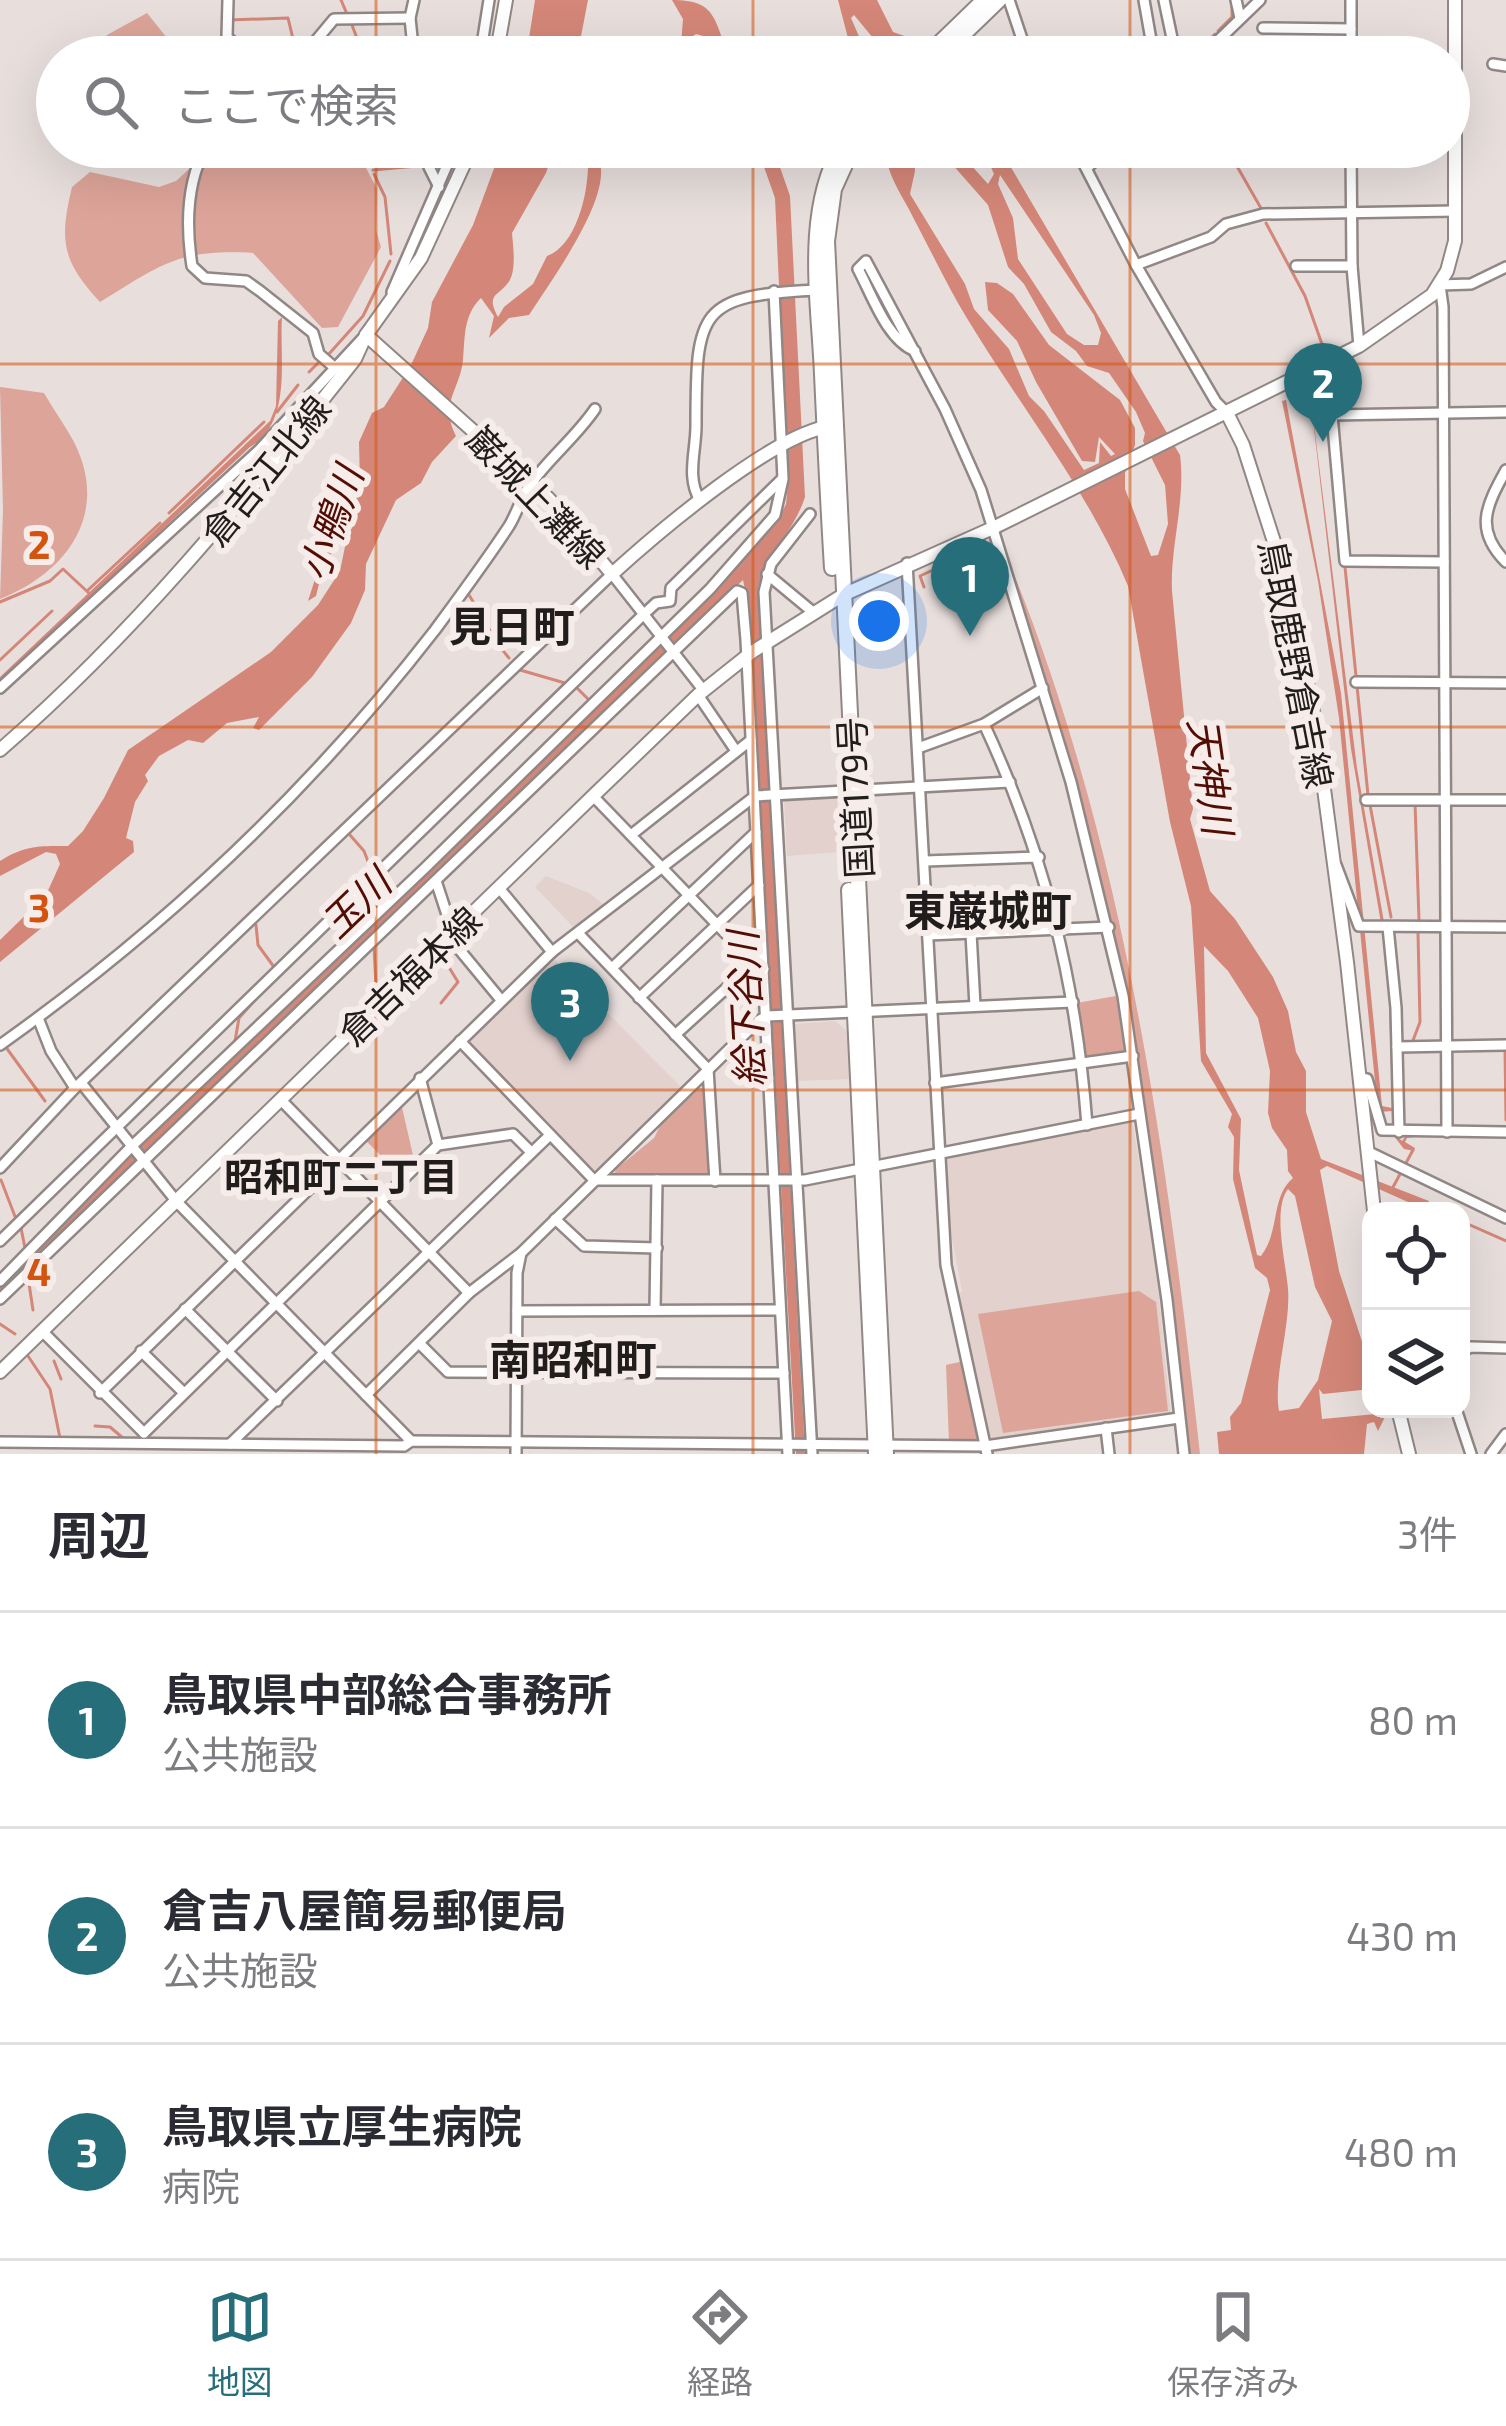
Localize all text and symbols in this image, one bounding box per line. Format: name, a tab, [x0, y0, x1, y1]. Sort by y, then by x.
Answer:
search box	[36, 36, 1470, 168]
icon: search	[78, 69, 144, 135]
text: ここで検索	[174, 77, 399, 131]
pin: 2	[1284, 343, 1362, 442]
street label: 倉吉江北線	[192, 387, 338, 553]
street label: 巌城上灘線	[459, 416, 615, 576]
water label: 小鴨川	[289, 456, 373, 586]
text: 2	[28, 520, 50, 567]
street label: 鳥取鹿野倉吉線	[1252, 536, 1342, 792]
pin: 1	[931, 537, 1009, 636]
your location	[849, 591, 909, 651]
district label: 見日町	[449, 600, 575, 650]
water label: 天神川	[1181, 715, 1244, 841]
street label: 国道179号	[828, 716, 880, 880]
water label: 玉川	[311, 855, 402, 946]
text: 3	[28, 883, 50, 930]
district label: 東巌城町	[904, 884, 1072, 934]
street label: 倉吉福本線	[329, 897, 489, 1053]
water label: 絵下谷川	[717, 926, 773, 1088]
pin: 3	[531, 962, 609, 1061]
district label: 昭和町二丁目	[224, 1152, 458, 1199]
map controls	[1362, 1202, 1470, 1418]
button: locate	[1362, 1202, 1470, 1310]
text: 4	[27, 1247, 51, 1294]
button: layers	[1362, 1310, 1470, 1418]
district label: 南昭和町	[489, 1333, 657, 1383]
text: 周辺	[48, 1503, 150, 1564]
text: 3件	[1397, 1510, 1458, 1557]
text: 鳥取県中部総合事務所	[162, 1666, 612, 1720]
text: 1	[79, 1696, 95, 1743]
text: 80 m	[1368, 1696, 1458, 1743]
text: 公共施設	[162, 1730, 318, 1777]
text: 倉吉八屋簡易郵便局	[162, 1882, 567, 1936]
text: 2	[76, 1912, 98, 1959]
text: 430 m	[1346, 1912, 1458, 1959]
text: 公共施設	[162, 1946, 318, 1993]
text: 鳥取県立厚生病院	[162, 2098, 522, 2152]
text: 3	[76, 2128, 98, 2175]
text: 480 m	[1344, 2128, 1458, 2175]
text: 病院	[162, 2162, 240, 2209]
tab: 地図	[207, 2284, 273, 2404]
tab: 経路	[687, 2284, 753, 2404]
tab: 保存済み	[1167, 2284, 1299, 2404]

